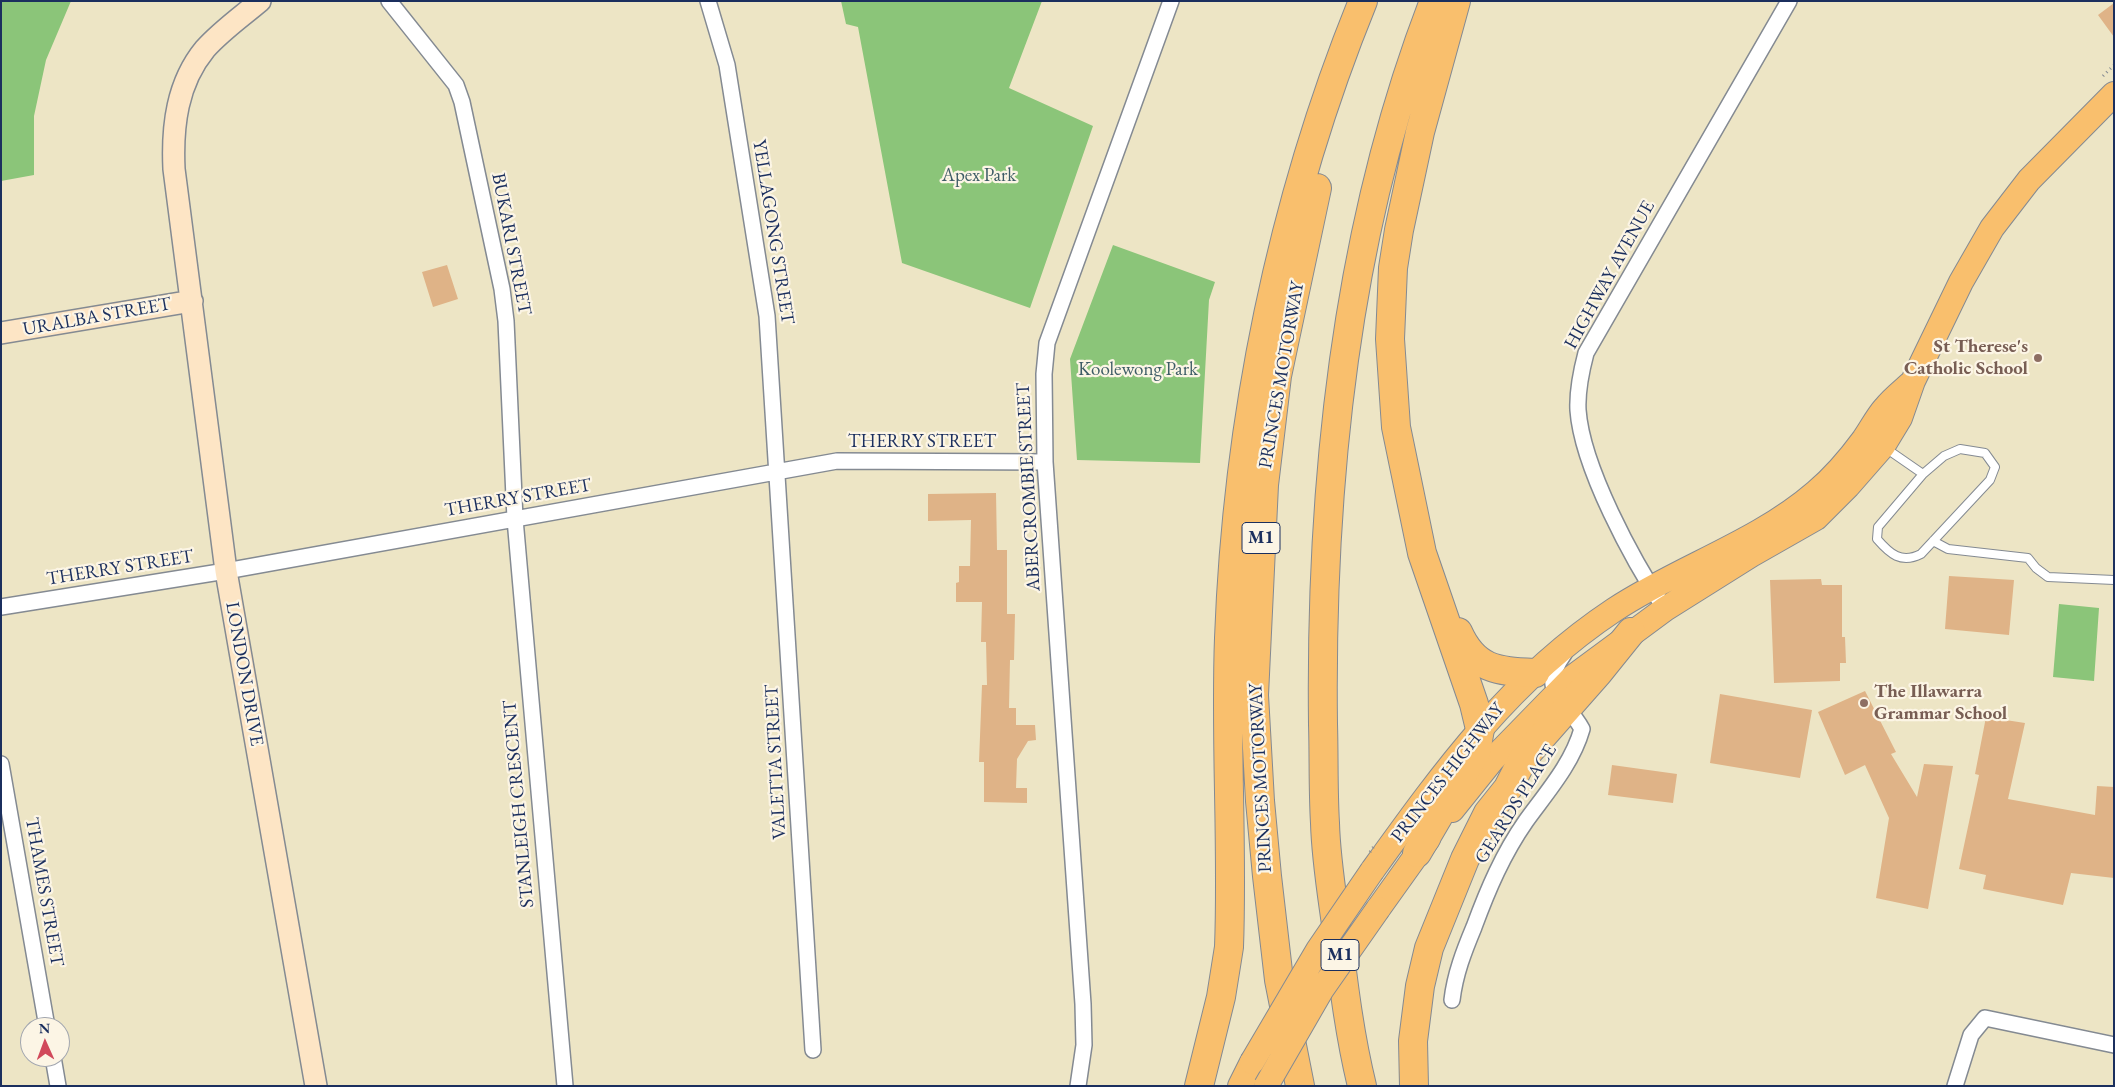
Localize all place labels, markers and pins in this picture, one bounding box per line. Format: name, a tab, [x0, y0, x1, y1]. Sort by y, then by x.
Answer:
place label: St Therese's Catholic School	[1904, 336, 2028, 380]
marker: St Therese's Catholic School	[2032, 352, 2044, 364]
place label: The Illawarra Grammar School	[1874, 681, 2007, 725]
marker: The Illawarra Grammar School	[1858, 697, 1870, 709]

